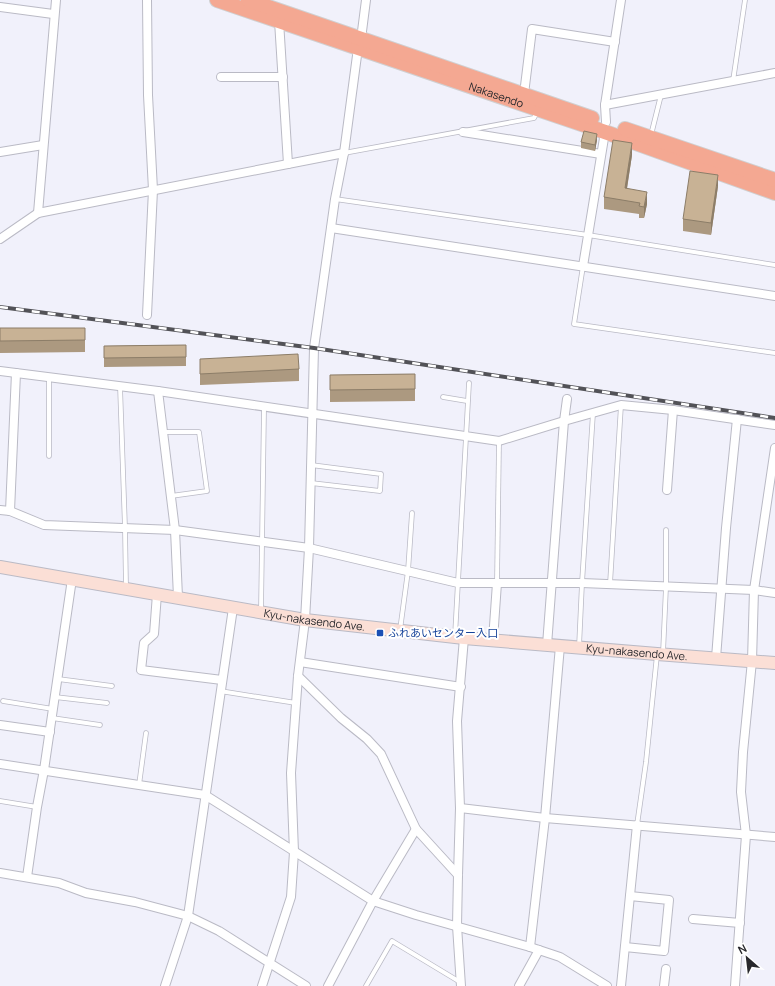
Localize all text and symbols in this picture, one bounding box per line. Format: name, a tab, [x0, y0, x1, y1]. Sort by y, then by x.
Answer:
street label: Nakasendo	[467, 78, 526, 111]
street label: Kyu-nakasendo Ave.	[263, 605, 366, 634]
place label: ふれあいセンター入口	[388, 625, 498, 640]
marker: ふれあいセンター入口	[375, 628, 385, 638]
street label: Kyu-nakasendo Ave.	[585, 640, 688, 663]
north arrow	[727, 938, 767, 978]
text: N	[735, 940, 749, 957]

